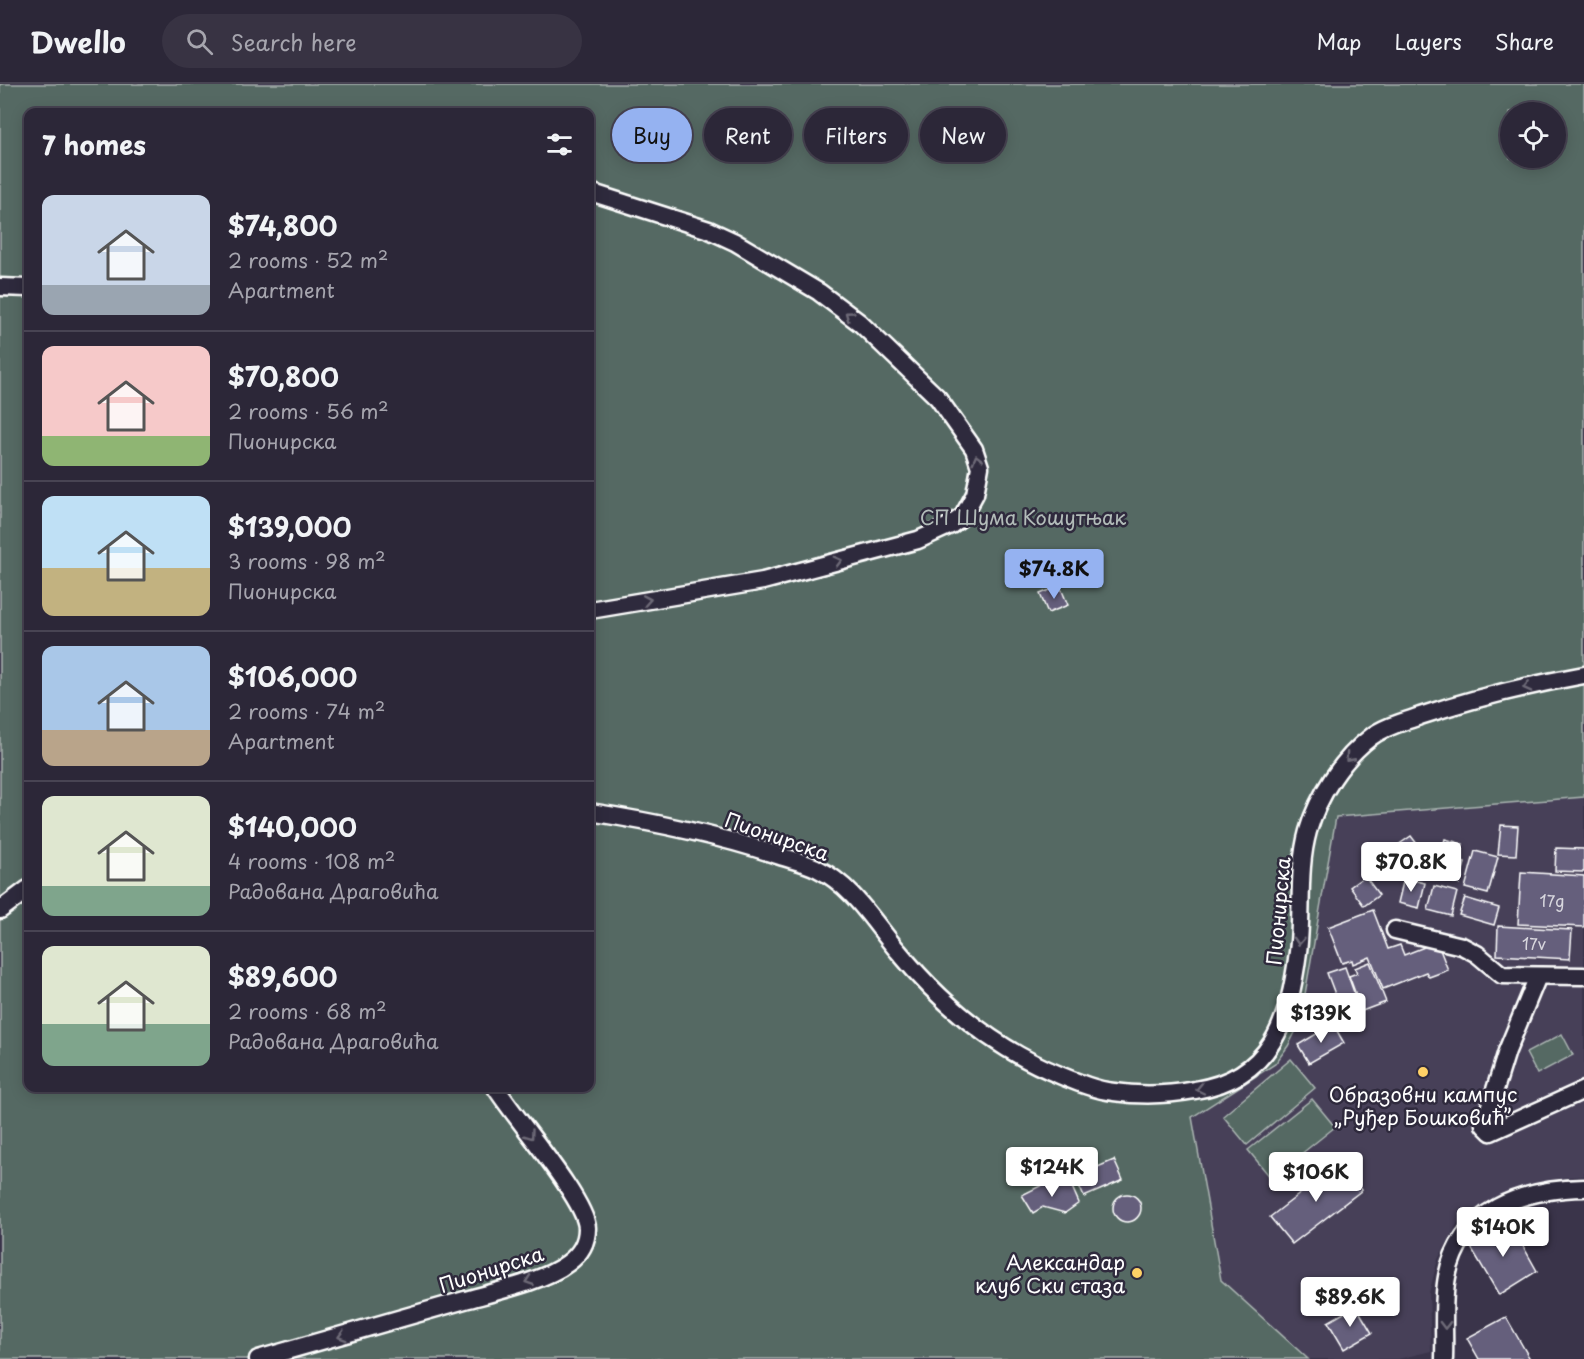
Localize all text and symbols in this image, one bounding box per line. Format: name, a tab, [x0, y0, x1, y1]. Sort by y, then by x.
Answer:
search box	[162, 14, 582, 68]
text: Dwello	[30, 20, 126, 63]
icon: search	[183, 25, 216, 58]
text: Search here	[231, 25, 357, 58]
text: Map	[1317, 25, 1361, 57]
text: Layers	[1394, 25, 1462, 57]
text: Share	[1495, 25, 1554, 57]
map controls	[1500, 102, 1566, 168]
button: locate	[1500, 102, 1566, 168]
chip: Buy	[612, 108, 692, 162]
chip: Rent	[704, 108, 792, 162]
chip: Filters	[804, 108, 908, 162]
chip: New	[920, 108, 1006, 162]
text: 7 homes	[42, 125, 146, 164]
icon: filters	[543, 128, 576, 161]
text: $74,800	[228, 206, 337, 245]
icon: home	[90, 219, 162, 291]
text: 2 rooms · 52 m²	[228, 245, 388, 275]
text: Apartment	[228, 275, 335, 305]
one-way arrow	[845, 311, 856, 322]
text: $70,800	[228, 357, 339, 396]
icon: home	[90, 370, 162, 442]
text: 2 rooms · 56 m²	[228, 396, 389, 426]
text: Пионирска	[228, 426, 336, 456]
one-way arrow	[972, 454, 984, 465]
park label: СП Шума Кошутњак	[920, 502, 1126, 532]
text: $139,000	[228, 507, 351, 546]
icon: home	[90, 520, 162, 592]
text: 3 rooms · 98 m²	[228, 546, 386, 576]
pin: $74.8K	[1005, 549, 1103, 600]
text: $74.8K	[1019, 553, 1089, 583]
one-way arrow	[833, 556, 843, 569]
text: Пионирска	[228, 576, 336, 606]
one-way arrow	[642, 594, 652, 607]
text: $106,000	[228, 657, 357, 696]
icon: home	[90, 670, 162, 742]
one-way arrow	[1522, 679, 1532, 692]
text: 2 rooms · 74 m²	[228, 696, 385, 726]
text: Apartment	[228, 726, 335, 756]
one-way arrow	[1345, 751, 1356, 762]
street label: Пионирска	[721, 804, 834, 868]
text: $140,000	[228, 807, 357, 846]
icon: home	[90, 820, 162, 892]
pin: $70.8K	[1362, 842, 1460, 893]
text: 4 rooms · 108 m²	[228, 846, 395, 876]
text: $70.8K	[1375, 846, 1447, 876]
street label: Пионирска	[1258, 855, 1298, 966]
text: Радована Драговића	[228, 876, 439, 906]
house number: 17g	[1540, 888, 1564, 912]
house number: 17v	[1522, 931, 1546, 955]
one-way arrow	[1292, 937, 1305, 946]
text: $89,600	[228, 957, 338, 996]
icon: home	[90, 970, 162, 1042]
pin: $139K	[1279, 993, 1363, 1044]
text: 2 rooms · 68 m²	[228, 996, 387, 1026]
text: $139K	[1291, 997, 1351, 1027]
text: Радована Драговића	[228, 1026, 439, 1056]
marker: Образовни кампус „Руђер Бошковић”	[1416, 1065, 1430, 1079]
place label: Образовни кампус „Руђер Бошковић”	[1329, 1079, 1517, 1132]
one-way arrow	[1195, 1082, 1205, 1095]
one-way arrow	[523, 1128, 534, 1139]
pin: $124K	[1010, 1147, 1094, 1198]
text: $124K	[1020, 1151, 1084, 1181]
pin: $106K	[1274, 1152, 1358, 1203]
text: $106K	[1283, 1156, 1349, 1186]
pin: $140K	[1461, 1207, 1545, 1258]
text: $140K	[1471, 1211, 1535, 1241]
street label: Пионирска	[435, 1238, 548, 1300]
place label: Александар клуб Ски стаза	[975, 1247, 1125, 1300]
marker: Александар клуб Ски стаза	[1130, 1266, 1144, 1280]
one-way arrow	[524, 1273, 535, 1286]
pin: $89.6K	[1301, 1277, 1399, 1328]
text: $89.6K	[1315, 1281, 1385, 1311]
one-way arrow	[1439, 1321, 1451, 1330]
one-way arrow	[337, 1329, 348, 1341]

